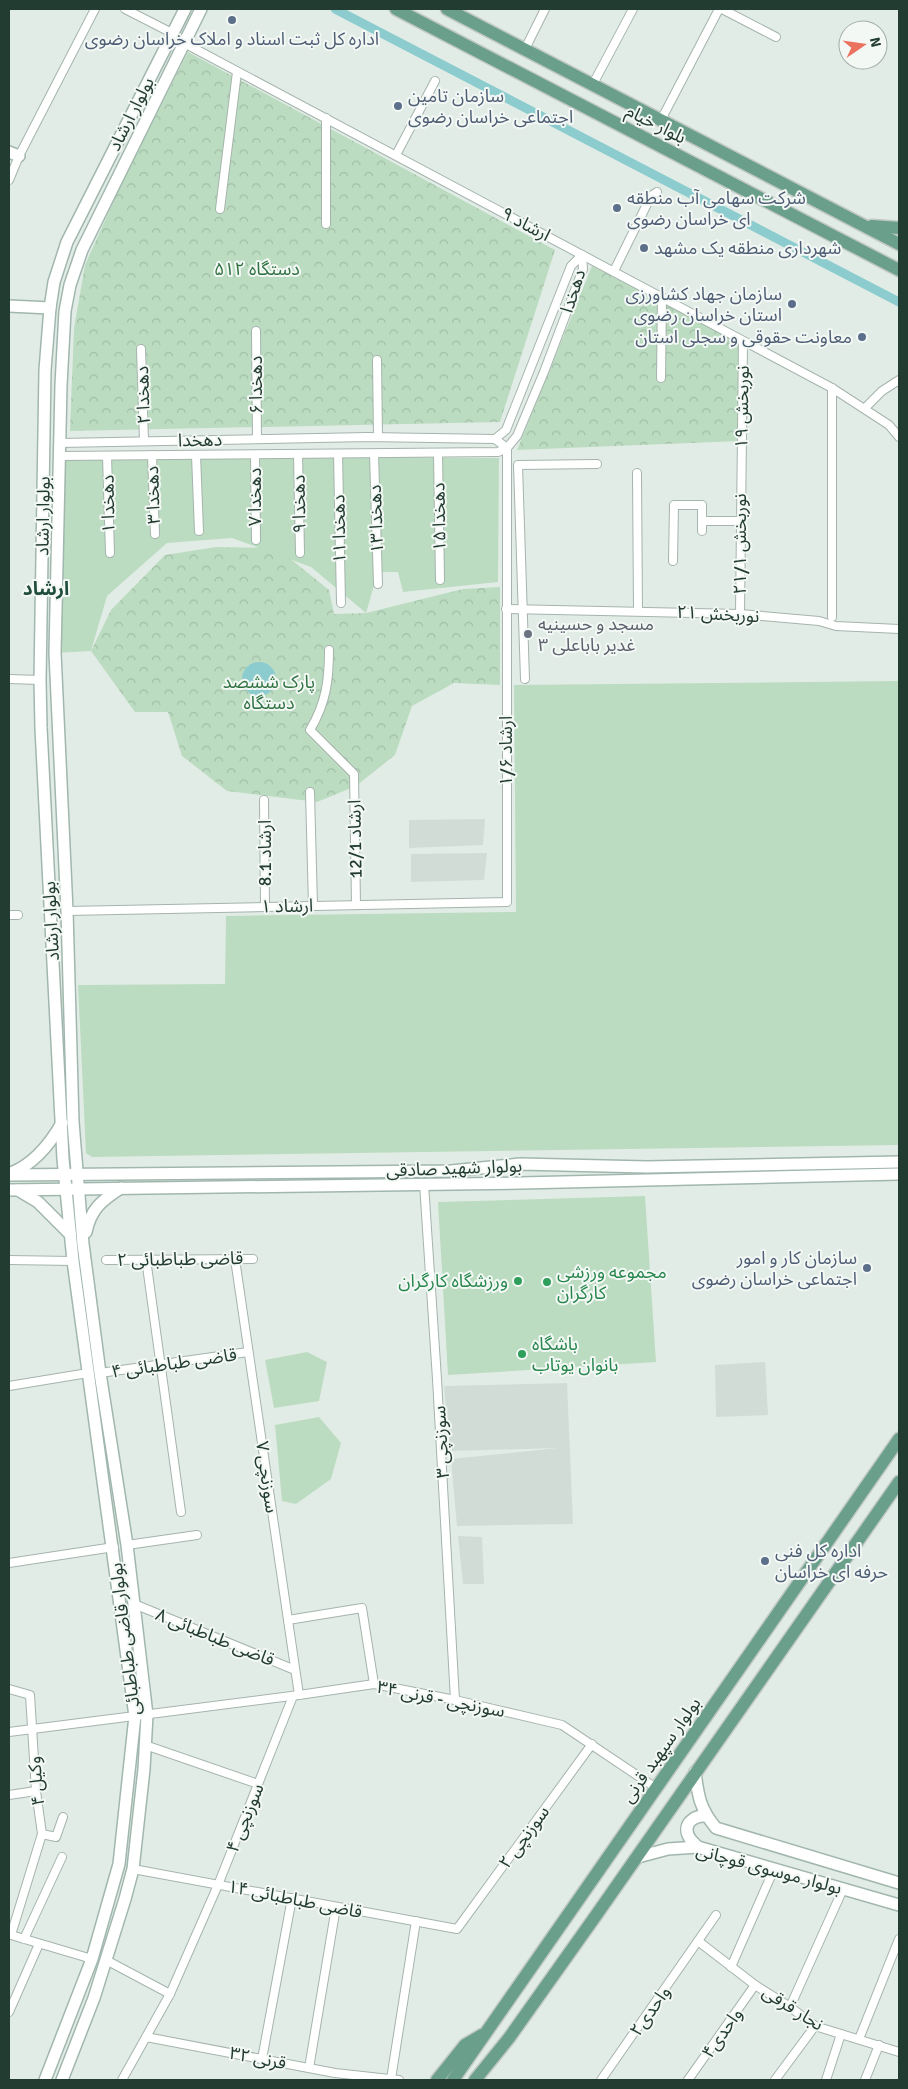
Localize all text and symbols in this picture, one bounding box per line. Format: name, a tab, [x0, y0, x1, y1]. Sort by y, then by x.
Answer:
marker: اداره کل ثبت اسناد و املاک خراسان رضوی	[226, 14, 238, 26]
north arrow	[838, 20, 888, 70]
place label: اداره کل ثبت اسناد و املاک خراسان رضوی	[85, 28, 379, 50]
text: N	[866, 36, 885, 49]
street label: بولوار ارشاد	[103, 74, 159, 154]
place label: سازمان تامین اجتماعی خراسان رضوی	[408, 85, 573, 128]
street label: بلوار خیام	[621, 99, 690, 151]
marker: سازمان تامین اجتماعی خراسان رضوی	[392, 100, 404, 112]
place label: شرکت سهامی آب منطقه ای خراسان رضوی	[627, 187, 806, 230]
street label: ارشاد ۹	[498, 202, 554, 246]
marker: شرکت سهامی آب منطقه ای خراسان رضوی	[611, 202, 623, 214]
place label: شهرداری منطقه یک مشهد	[654, 237, 841, 259]
marker: شهرداری منطقه یک مشهد	[638, 242, 650, 254]
park label: ۵۱۲ دستگاه	[214, 258, 300, 280]
street label: دهخدا	[556, 267, 590, 315]
place label: سازمان جهاد کشاورزی استان خراسان رضوی	[625, 283, 782, 326]
marker: سازمان جهاد کشاورزی استان خراسان رضوی	[786, 298, 798, 310]
place label: معاونت حقوقی و سجلی استان	[635, 326, 852, 348]
marker: معاونت حقوقی و سجلی استان	[856, 331, 868, 343]
street label: دهخدا ۶	[245, 356, 267, 414]
street label: دهخدا ۲	[131, 365, 155, 425]
street label: نوربخش ۱۹	[730, 365, 754, 449]
street label: دهخدا	[178, 429, 222, 451]
street label: دهخدا ۳	[141, 465, 165, 525]
street label: دهخدا ۷	[244, 468, 266, 526]
street label: دهخدا ۱	[96, 475, 120, 533]
street label: دهخدا ۹	[287, 475, 311, 533]
street label: بولوار ارشاد	[31, 476, 55, 556]
street label: دهخدا ۱۵	[427, 482, 451, 552]
street label: دهخدا ۱۳	[364, 484, 388, 554]
street label: دهخدا ۱۱	[327, 494, 351, 564]
street label: نوربخش ۲۱/۱	[729, 494, 751, 595]
district label: ارشاد	[23, 577, 69, 601]
street label: نوربخش ۲۱	[676, 601, 760, 627]
place label: مسجد و حسینیه غدیر باباعلی ۳	[538, 613, 654, 656]
marker: مسجد و حسینیه غدیر باباعلی ۳	[522, 628, 534, 640]
park label: پارک‌ ششصد دستگاه	[223, 671, 315, 714]
street label: ارشاد ۱/۶	[495, 716, 517, 786]
street label: ارشاد 12/1	[343, 799, 367, 879]
street label: ارشاد 8.1	[254, 820, 276, 886]
street label: بولوار ارشاد	[38, 881, 64, 961]
street label: ارشاد ۱	[261, 895, 313, 917]
street label: بولوار شهید صادقی	[386, 1155, 522, 1181]
street label: قاضی طباطبائی ۲	[117, 1247, 243, 1271]
place label: سازمان کار و امور اجتماعی خراسان رضوی	[692, 1247, 857, 1290]
place label: مجموعه ورزشی کارگران	[557, 1261, 667, 1304]
marker: سازمان کار و امور اجتماعی خراسان رضوی	[861, 1262, 873, 1274]
place label: ورزشگاه کارگران	[398, 1270, 508, 1292]
marker: ورزشگاه کارگران	[512, 1275, 524, 1287]
marker: مجموعه ورزشی کارگران	[541, 1276, 553, 1288]
place label: باشگاه بانوان یوتاب	[532, 1333, 618, 1376]
street label: قاضی طباطبائی ۴	[110, 1343, 238, 1383]
marker: باشگاه بانوان یوتاب	[516, 1348, 528, 1360]
street label: سوزنچی ۳	[428, 1405, 454, 1479]
street label: سوزنچی ۷	[251, 1440, 283, 1514]
place label: اداره کل فنی حرفه ای خراسان	[775, 1540, 888, 1583]
marker: اداره کل فنی حرفه ای خراسان	[759, 1555, 771, 1567]
street label: بولوار قاضی طباطبائی	[105, 1562, 145, 1716]
street label: قاضی طباطبائی ۸	[152, 1603, 278, 1671]
street label: سوزنچی - قرنی ۳۴	[375, 1676, 507, 1722]
street label: بولوار سپهبد قرنی	[616, 1693, 706, 1807]
street label: وکيل ۴	[23, 1755, 49, 1807]
street label: سوزنچی ۴	[221, 1780, 269, 1856]
street label: سوزنچی ۲	[494, 1801, 554, 1873]
street label: بولوار موسوی قوچانی	[694, 1839, 844, 1899]
street label: قاضی طباطبائی ۱۴	[226, 1875, 364, 1923]
street label: نجار قرقی	[758, 1981, 828, 2035]
street label: واحدی۲	[625, 1982, 675, 2040]
street label: واحدی۴	[697, 2004, 747, 2062]
street label: قرنی ۳۲	[228, 2042, 288, 2074]

